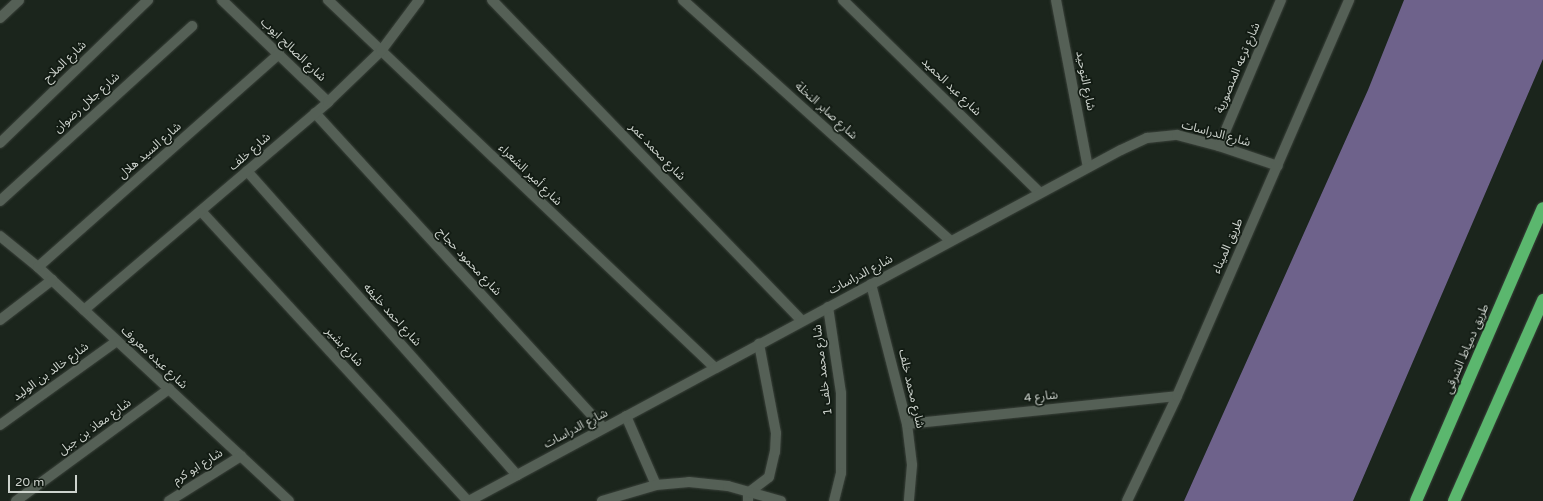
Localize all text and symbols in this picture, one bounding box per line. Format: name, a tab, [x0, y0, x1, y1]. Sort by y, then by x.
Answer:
street label: شارع الصالح ايوب	[257, 15, 329, 85]
street label: شارع ترعه المنصورية	[1212, 21, 1264, 115]
street label: شارع الملاح	[40, 38, 90, 86]
street label: شارع التوحيد	[1072, 50, 1098, 112]
street label: شارع عبد الحميد	[918, 55, 984, 119]
street label: شارع جلال رضوان	[51, 70, 123, 136]
street label: شارع صابر النخلة	[792, 79, 860, 143]
street label: شارع الدراسات	[1180, 118, 1252, 150]
street label: شارع السيد هلال	[115, 120, 185, 182]
street label: شارع محمد عمر	[626, 120, 688, 184]
street label: شارع خلف	[226, 130, 274, 174]
street label: شارع أمير الشعراء	[495, 141, 565, 209]
street label: طريق الميناء	[1209, 216, 1247, 276]
street label: شارع محمود حجاج	[434, 225, 504, 299]
street label: شارع الدراسات	[826, 252, 896, 298]
street label: شارع احمد خليفه	[360, 281, 424, 349]
street label: طريق دمياط الشرقى	[1442, 302, 1492, 396]
street label: شارع عبده معروف	[118, 324, 190, 392]
street label: شارع بشير	[322, 324, 366, 370]
street label: شارع محمد خلف 1	[810, 324, 836, 416]
street label: شارع خالد بن الوليد	[10, 340, 92, 404]
street label: شارع محمد خلف	[895, 348, 927, 430]
street label: شارع 4	[1023, 388, 1059, 406]
street label: شارع معاذ بن جبل	[56, 396, 134, 458]
street label: شارع الدراسات	[541, 406, 611, 452]
street label: شارع ابو كرم	[170, 446, 226, 488]
scale bar	[10, 467, 79, 493]
text: 20 m	[15, 475, 44, 489]

